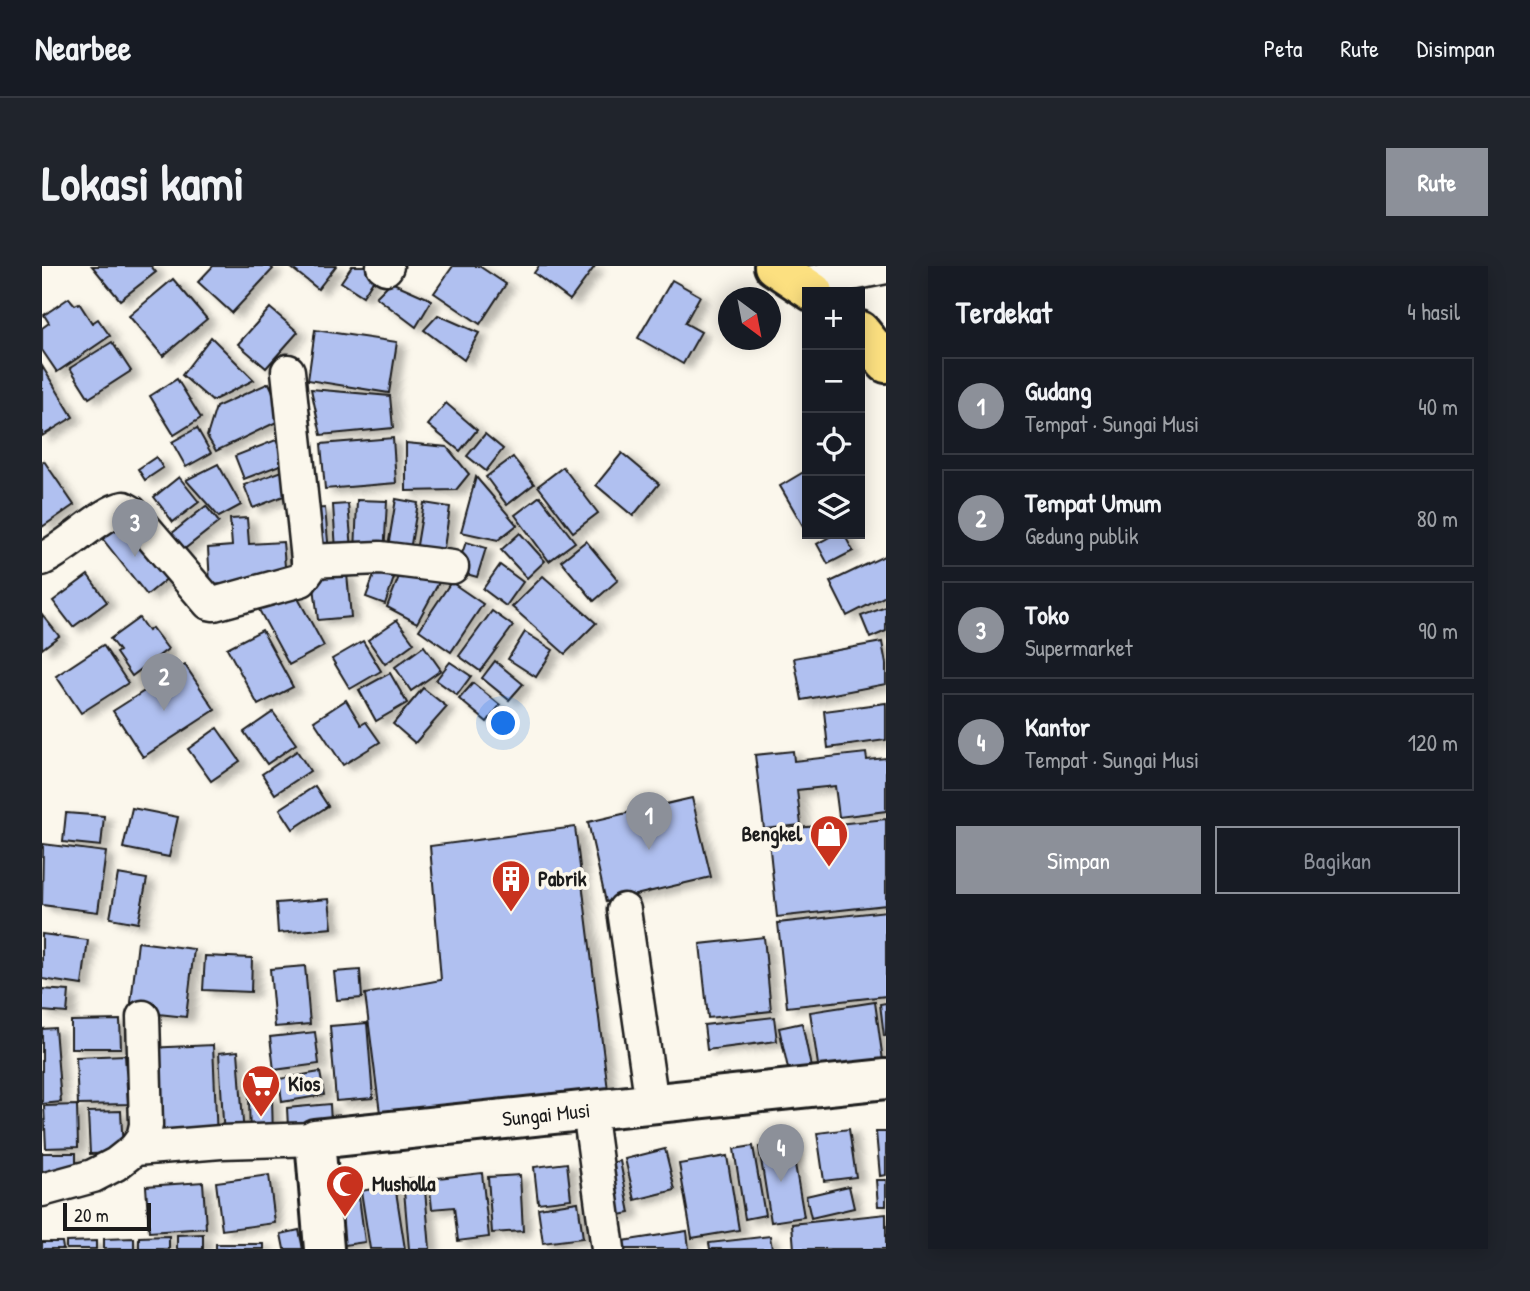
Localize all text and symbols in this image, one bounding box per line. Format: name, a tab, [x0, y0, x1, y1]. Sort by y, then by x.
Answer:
text: Nearbee	[35, 26, 131, 70]
text: Peta	[1264, 32, 1302, 64]
text: Rute	[1340, 32, 1379, 64]
text: Disimpan	[1417, 32, 1495, 64]
button: Rute	[1386, 148, 1488, 216]
text: Lokasi kami	[42, 149, 244, 215]
north arrow	[718, 287, 781, 350]
map controls	[802, 287, 865, 539]
button: +	[802, 287, 865, 350]
text: Terdekat	[956, 292, 1052, 332]
text: 4 hasil	[1407, 296, 1460, 327]
button: −	[802, 350, 865, 413]
text: Gudang	[1025, 373, 1092, 408]
text: 1	[977, 391, 985, 422]
text: 40 m	[1418, 391, 1458, 422]
text: Tempat · Sungai Musi	[1025, 408, 1199, 439]
button: locate	[802, 413, 865, 476]
button: layers	[802, 476, 865, 539]
text: Tempat Umum	[1025, 485, 1162, 520]
pin: 3	[112, 499, 158, 557]
text: 2	[976, 503, 986, 534]
text: 80 m	[1417, 503, 1458, 534]
text: Gedung publik	[1025, 520, 1139, 551]
text: Toko	[1025, 597, 1069, 632]
text: 3	[976, 615, 986, 646]
text: 90 m	[1418, 615, 1458, 646]
text: Supermarket	[1025, 632, 1133, 663]
pin: 2	[141, 653, 187, 711]
your location	[486, 706, 520, 740]
text: Kantor	[1025, 709, 1090, 744]
text: 4	[977, 727, 985, 758]
text: 120 m	[1408, 727, 1458, 758]
text: Tempat · Sungai Musi	[1025, 744, 1199, 775]
pin: 1	[626, 792, 672, 850]
shop icon: Bengkel	[808, 813, 850, 868]
place label: Bengkel	[741, 819, 802, 849]
button: Simpan	[956, 826, 1201, 894]
button: Bagikan	[1215, 826, 1460, 894]
building icon: Pabrik	[490, 858, 532, 913]
place label: Pabrik	[538, 864, 587, 893]
supermarket icon: Kios	[240, 1063, 282, 1118]
place label: Kios	[288, 1069, 320, 1098]
street label: Sungai Musi	[501, 1095, 592, 1133]
pin: 4	[758, 1124, 804, 1182]
mosque icon: Musholla	[324, 1163, 366, 1218]
place label: Musholla	[372, 1169, 436, 1198]
scale bar	[63, 1200, 150, 1232]
text: 20 m	[74, 1202, 109, 1228]

